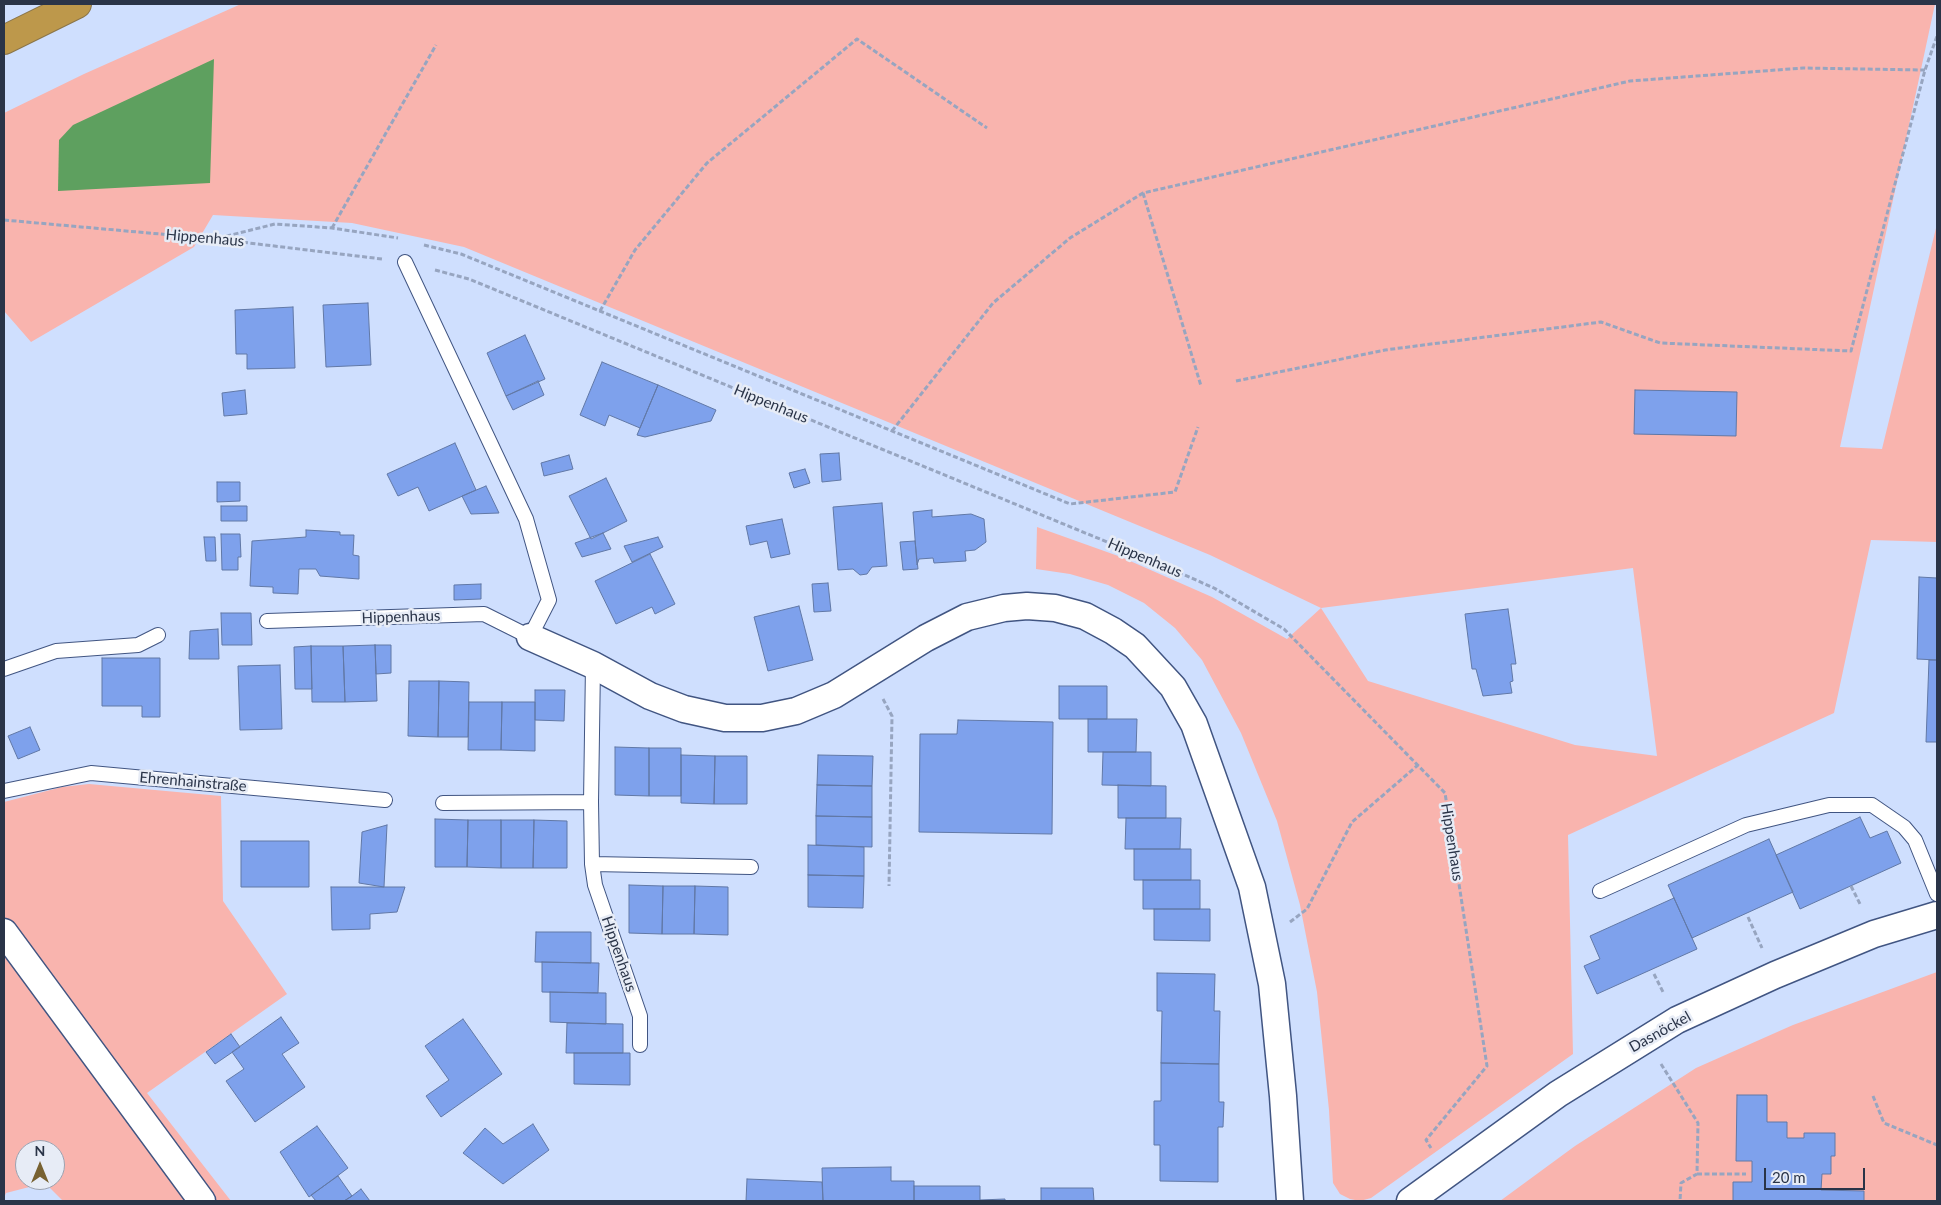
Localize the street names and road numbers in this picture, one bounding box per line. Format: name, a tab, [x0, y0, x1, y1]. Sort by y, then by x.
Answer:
street label: Hippenhaus	[165, 226, 245, 250]
street label: Hippenhaus	[731, 381, 811, 427]
street label: Hippenhaus	[1105, 534, 1185, 582]
street label: Hippenhaus	[361, 607, 441, 627]
street label: Ehrenhainstraße	[139, 768, 247, 796]
street label: Hippenhaus	[1437, 802, 1467, 882]
street label: Hippenhaus	[598, 914, 640, 994]
street label: Dasnöckel	[1626, 1008, 1694, 1056]

